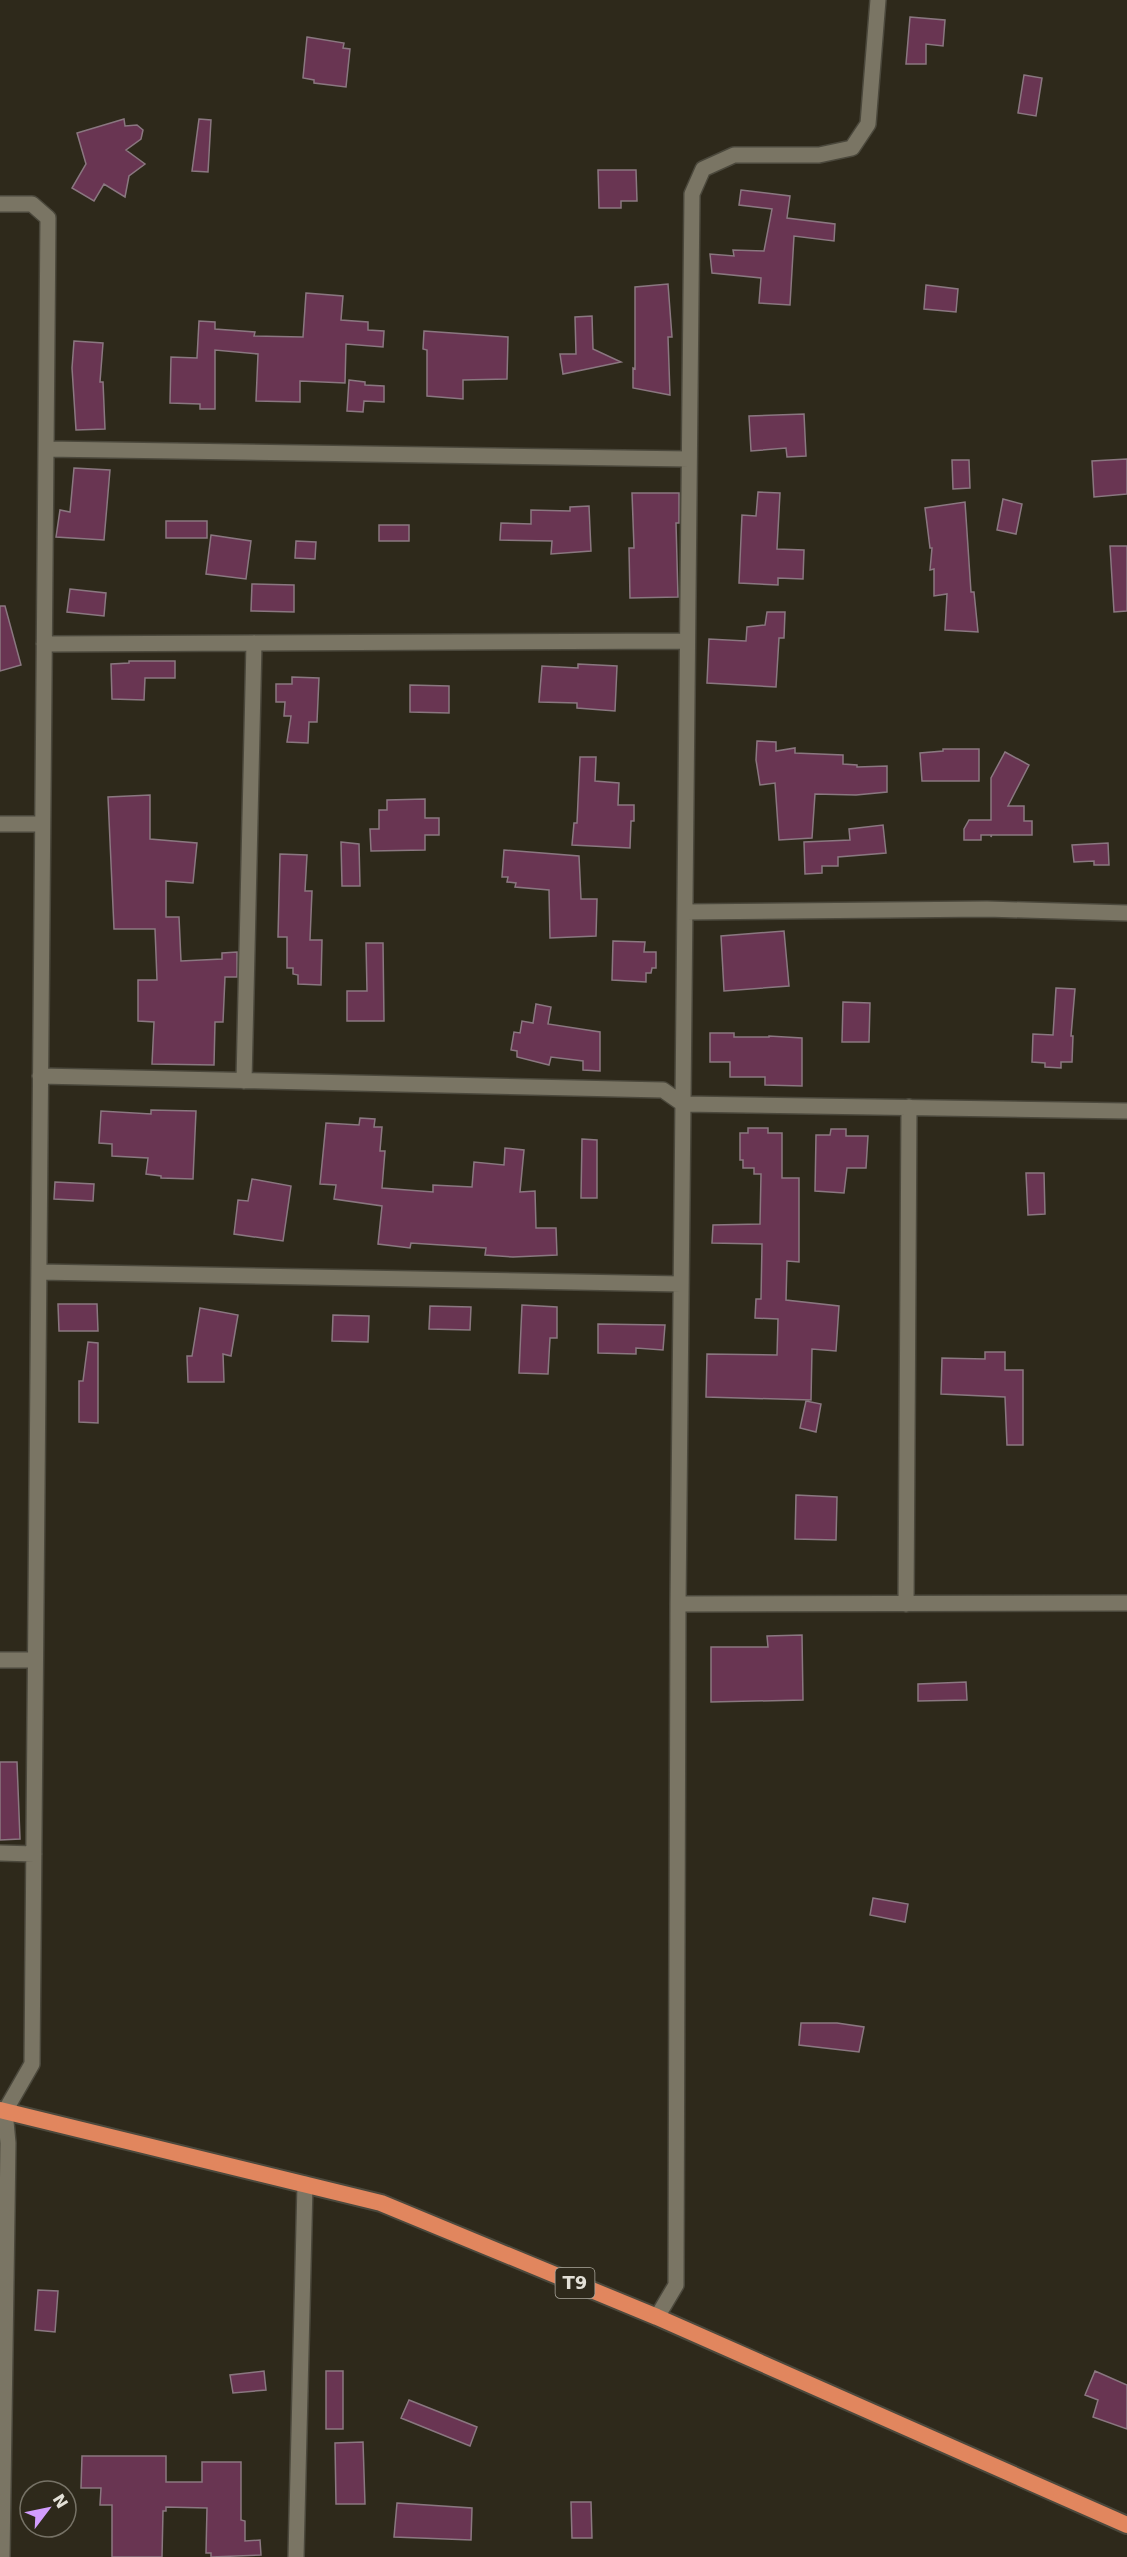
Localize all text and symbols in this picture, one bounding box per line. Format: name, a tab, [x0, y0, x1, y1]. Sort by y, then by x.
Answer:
road number: T9	[556, 2268, 594, 2298]
north arrow	[18, 2479, 78, 2539]
text: N	[49, 2491, 72, 2512]

